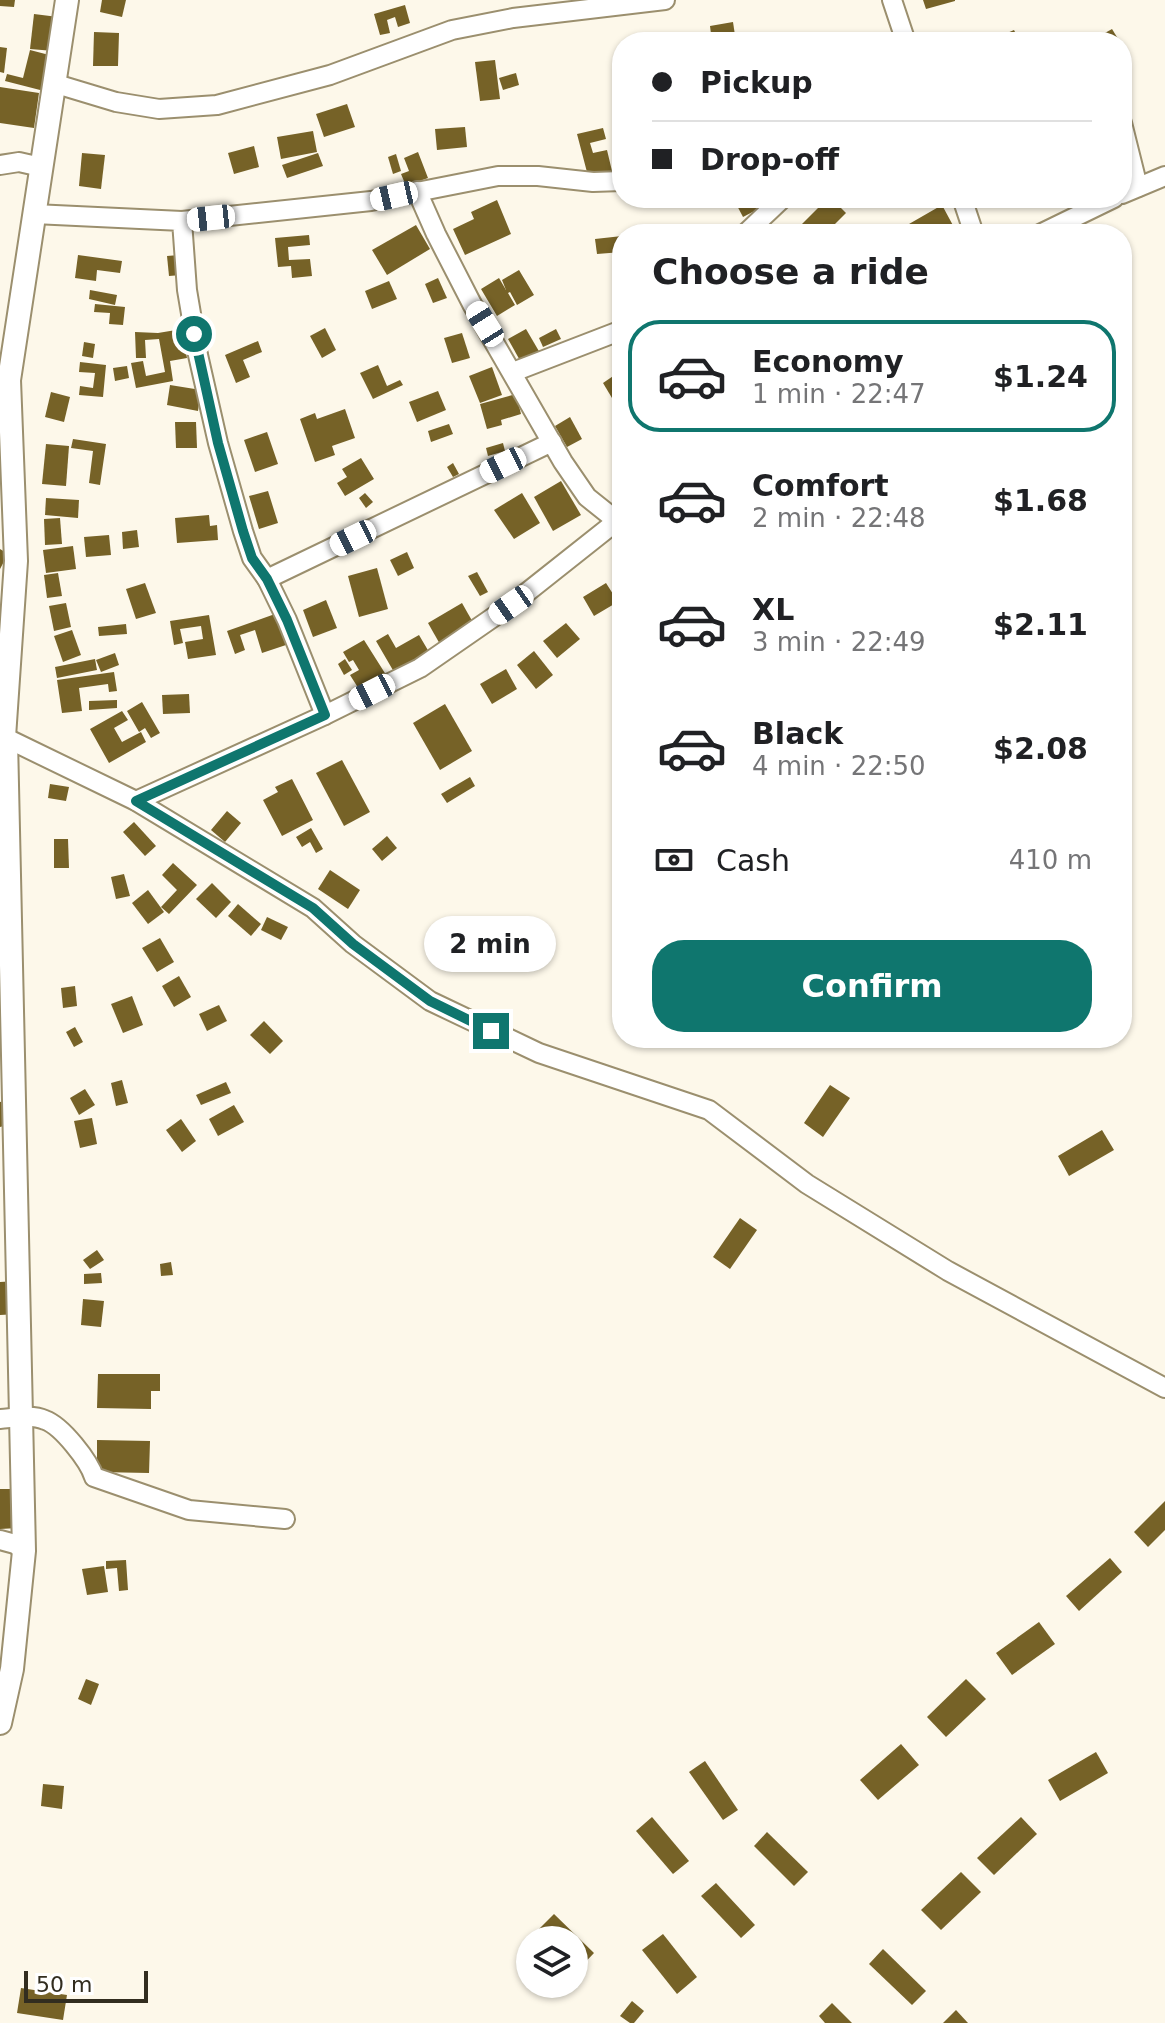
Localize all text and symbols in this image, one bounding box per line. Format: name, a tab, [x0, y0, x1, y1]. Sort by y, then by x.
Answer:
text: Pickup	[700, 65, 813, 100]
text: Drop-off	[700, 142, 839, 177]
car	[368, 179, 420, 213]
car	[186, 204, 236, 232]
text: Choose a ride	[652, 251, 929, 292]
car	[462, 297, 508, 351]
route start	[176, 316, 212, 352]
icon: car	[656, 340, 728, 412]
text: Economy	[752, 344, 904, 379]
text: $1.24	[993, 359, 1088, 394]
text: 1 min · 22:47	[752, 379, 926, 409]
car	[476, 444, 530, 486]
icon: car	[656, 464, 728, 536]
text: Comfort	[752, 468, 889, 503]
text: $1.68	[993, 483, 1088, 518]
text: 2 min · 22:48	[752, 503, 926, 533]
car	[326, 517, 380, 559]
car	[484, 581, 538, 629]
icon: car	[656, 588, 728, 660]
text: XL	[752, 592, 794, 627]
text: $2.11	[993, 607, 1088, 642]
text: 3 min · 22:49	[752, 627, 926, 657]
car	[345, 670, 399, 714]
icon: car	[656, 712, 728, 784]
text: Black	[752, 716, 843, 751]
text: $2.08	[993, 731, 1088, 766]
text: 4 min · 22:50	[752, 751, 926, 781]
icon: cash	[652, 838, 696, 882]
text: Cash	[716, 843, 790, 878]
text: 410 m	[1009, 845, 1092, 875]
callout: 2 min	[425, 915, 557, 971]
text: 2 min	[449, 929, 531, 959]
button: Confirm	[652, 940, 1092, 1032]
route end	[473, 1013, 509, 1049]
map controls	[516, 1926, 588, 1998]
button: layers	[516, 1926, 588, 1998]
scale bar	[24, 1967, 148, 2003]
text: 50 m	[36, 1972, 92, 1997]

